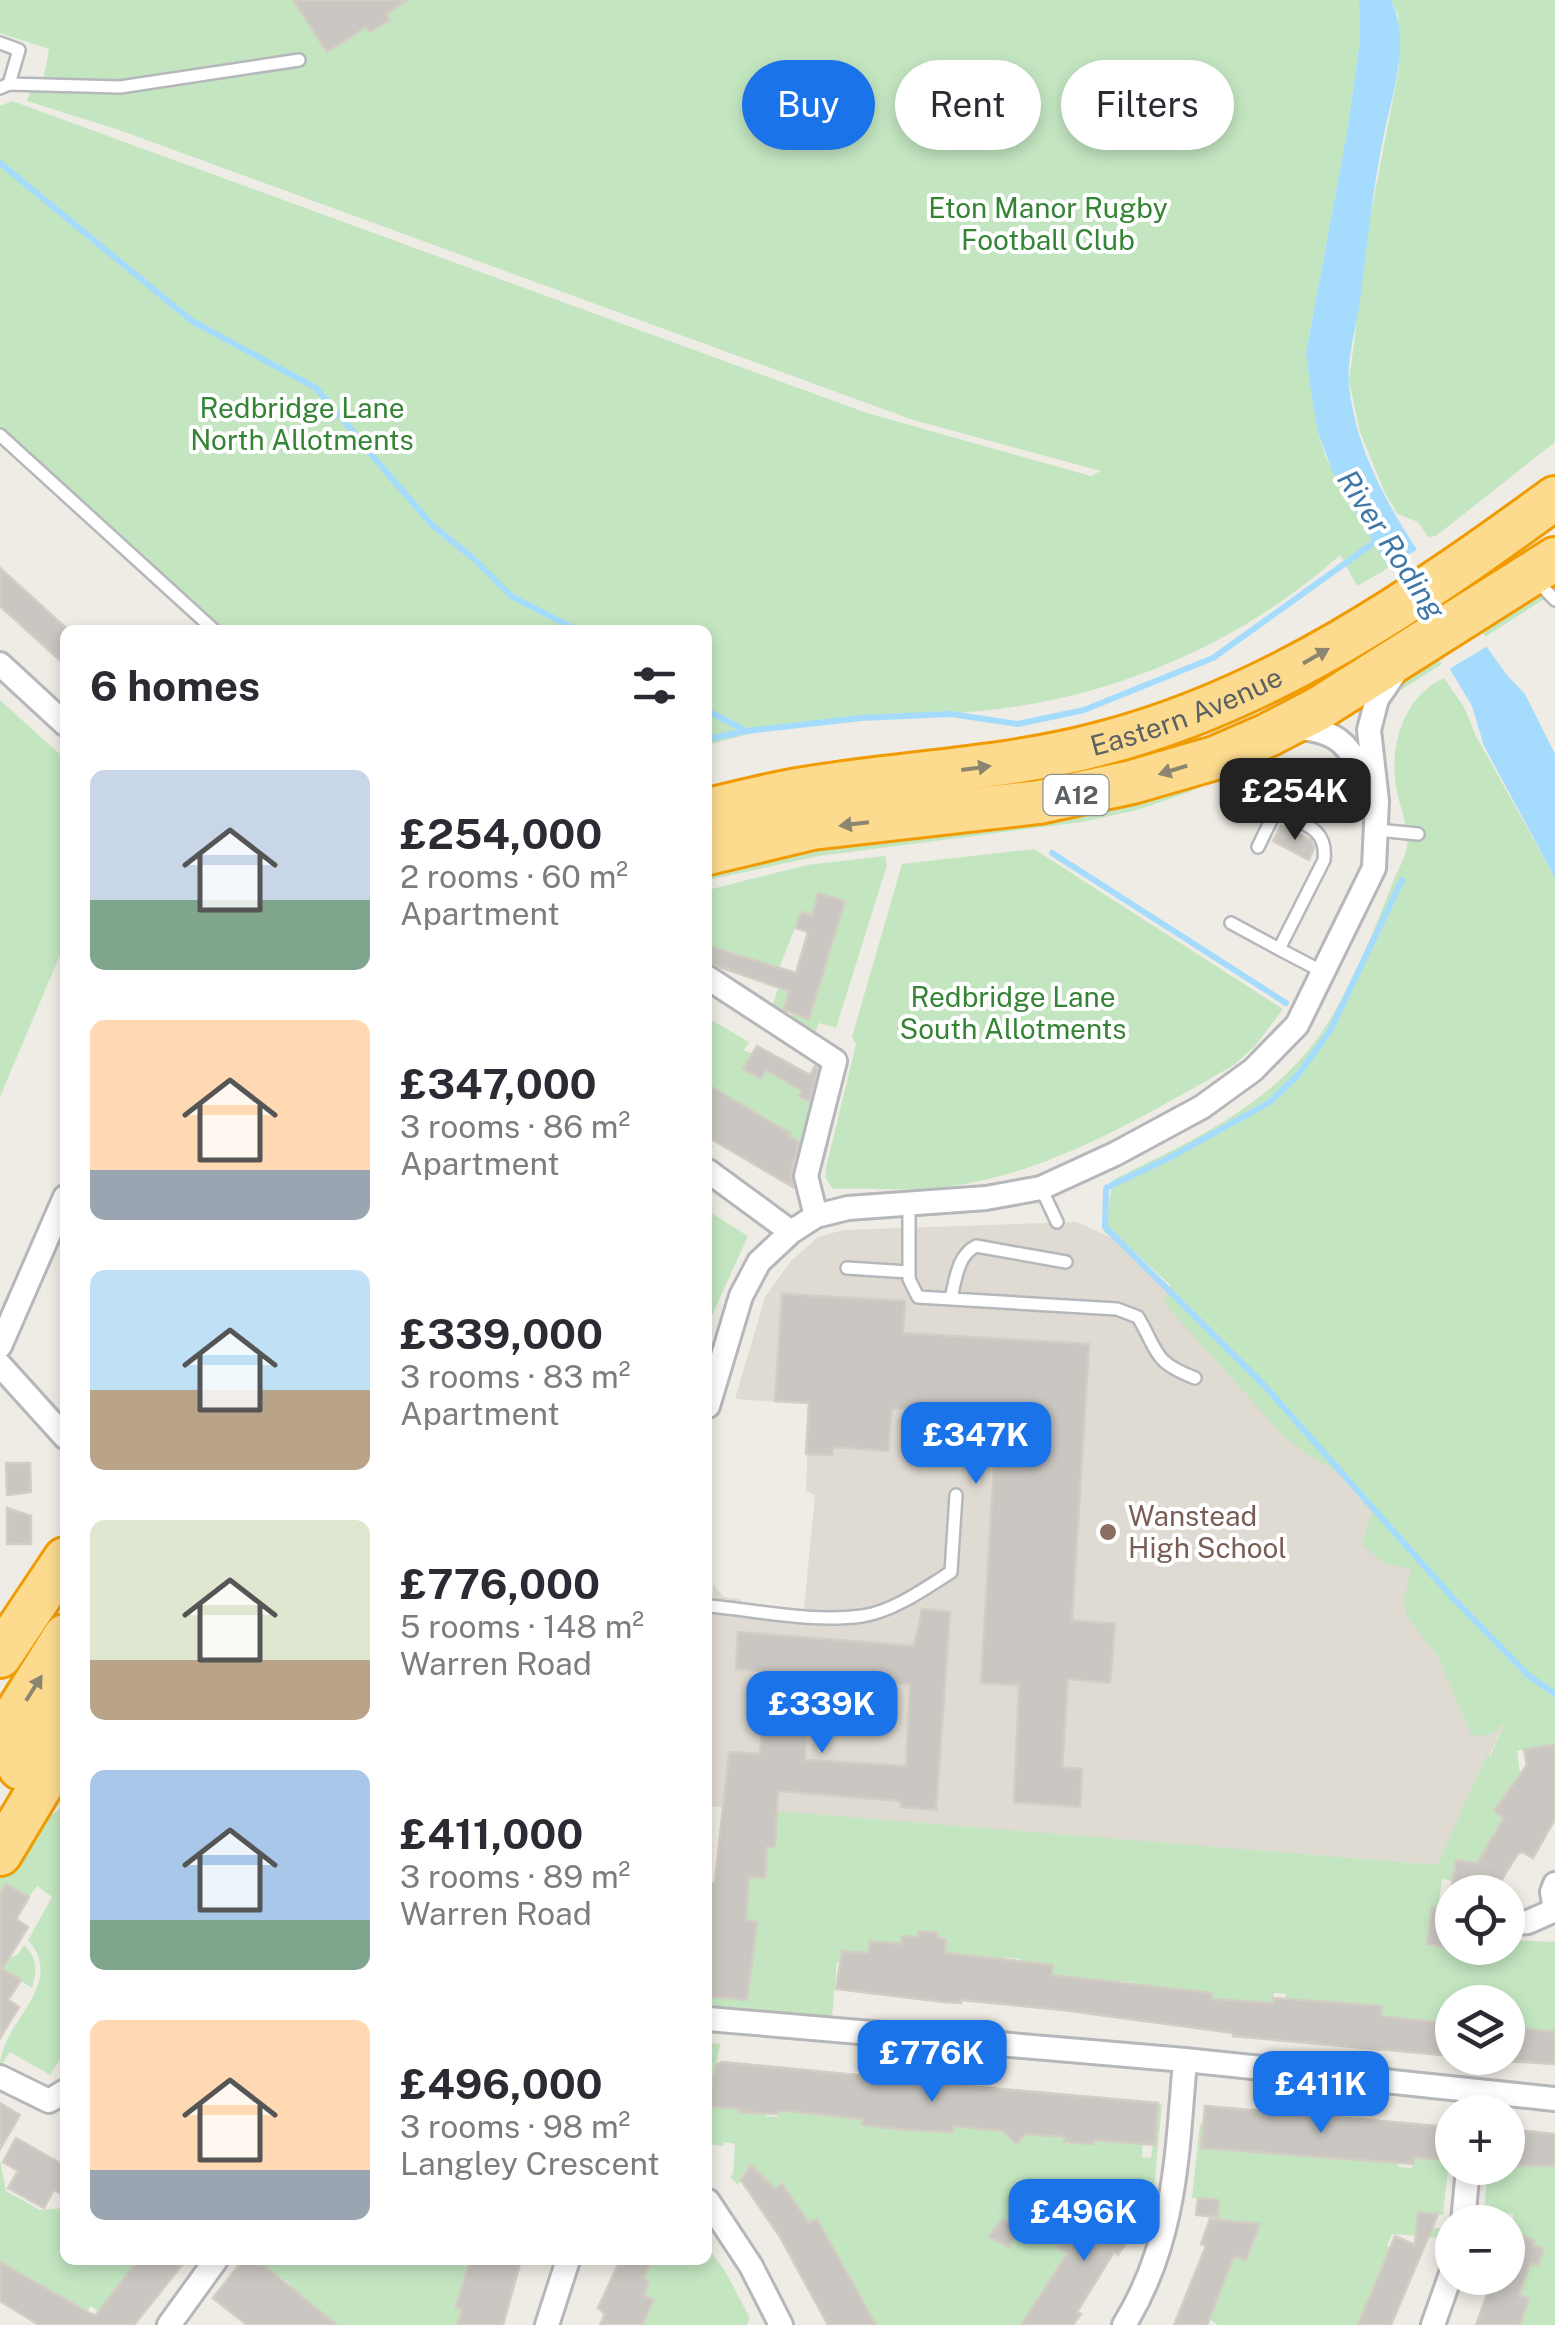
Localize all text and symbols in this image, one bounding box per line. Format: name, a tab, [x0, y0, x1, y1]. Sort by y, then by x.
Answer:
chip: Buy	[742, 60, 875, 150]
chip: Rent	[895, 60, 1041, 150]
chip: Filters	[1061, 60, 1234, 150]
park label: Eton Manor Rugby Football Club	[928, 191, 1168, 256]
park label: Redbridge Lane North Allotments	[190, 391, 414, 456]
water label: River Roding	[1330, 463, 1454, 626]
one-way arrow	[1302, 648, 1330, 665]
icon: filters	[627, 658, 682, 713]
street label: Eastern Avenue	[1087, 660, 1287, 762]
text: 6 homes	[90, 661, 260, 710]
pin: £254K	[1225, 758, 1365, 843]
one-way arrow	[961, 760, 993, 776]
one-way arrow	[1158, 763, 1188, 778]
text: £254K	[1242, 772, 1348, 809]
road number: A12	[1044, 775, 1108, 815]
text: £254,000	[400, 809, 602, 858]
icon: home	[170, 810, 290, 930]
one-way arrow	[837, 816, 869, 832]
text: 2 rooms · 60 m²	[400, 858, 628, 895]
text: Apartment	[400, 895, 560, 932]
park label: Redbridge Lane South Allotments	[899, 980, 1127, 1045]
text: £347,000	[400, 1059, 597, 1108]
icon: home	[170, 1060, 290, 1180]
text: 3 rooms · 86 m²	[400, 1108, 630, 1145]
text: Apartment	[400, 1145, 560, 1182]
text: £339,000	[400, 1309, 603, 1358]
icon: home	[170, 1310, 290, 1430]
text: 3 rooms · 83 m²	[400, 1358, 631, 1395]
text: Apartment	[400, 1395, 560, 1432]
pin: £347K	[906, 1402, 1046, 1487]
text: £347K	[923, 1416, 1029, 1453]
place label: Wanstead High School	[1128, 1499, 1287, 1564]
marker: Wanstead High School	[1097, 1521, 1119, 1543]
text: £776,000	[400, 1559, 600, 1608]
icon: home	[170, 1560, 290, 1680]
text: 5 rooms · 148 m²	[400, 1608, 644, 1645]
text: Warren Road	[400, 1645, 592, 1682]
pin: £339K	[752, 1671, 892, 1756]
one-way arrow	[24, 1675, 42, 1702]
text: £339K	[768, 1685, 876, 1722]
text: £411,000	[400, 1809, 583, 1858]
icon: home	[170, 1810, 290, 1930]
text: 3 rooms · 89 m²	[400, 1858, 630, 1895]
map controls	[1435, 1875, 1525, 2295]
button: locate	[1435, 1875, 1525, 1965]
text: Warren Road	[400, 1895, 592, 1932]
button: layers	[1435, 1985, 1525, 2075]
pin: £776K	[862, 2020, 1002, 2105]
text: £776K	[880, 2034, 984, 2071]
pin: £411K	[1251, 2051, 1391, 2136]
text: £496,000	[400, 2059, 603, 2108]
icon: home	[170, 2060, 290, 2180]
text: £411K	[1275, 2065, 1367, 2102]
button: +	[1435, 2095, 1525, 2185]
text: 3 rooms · 98 m²	[400, 2108, 630, 2145]
text: Langley Crescent	[400, 2145, 660, 2182]
pin: £496K	[1014, 2179, 1154, 2264]
text: £496K	[1031, 2193, 1137, 2230]
button: −	[1435, 2205, 1525, 2295]

